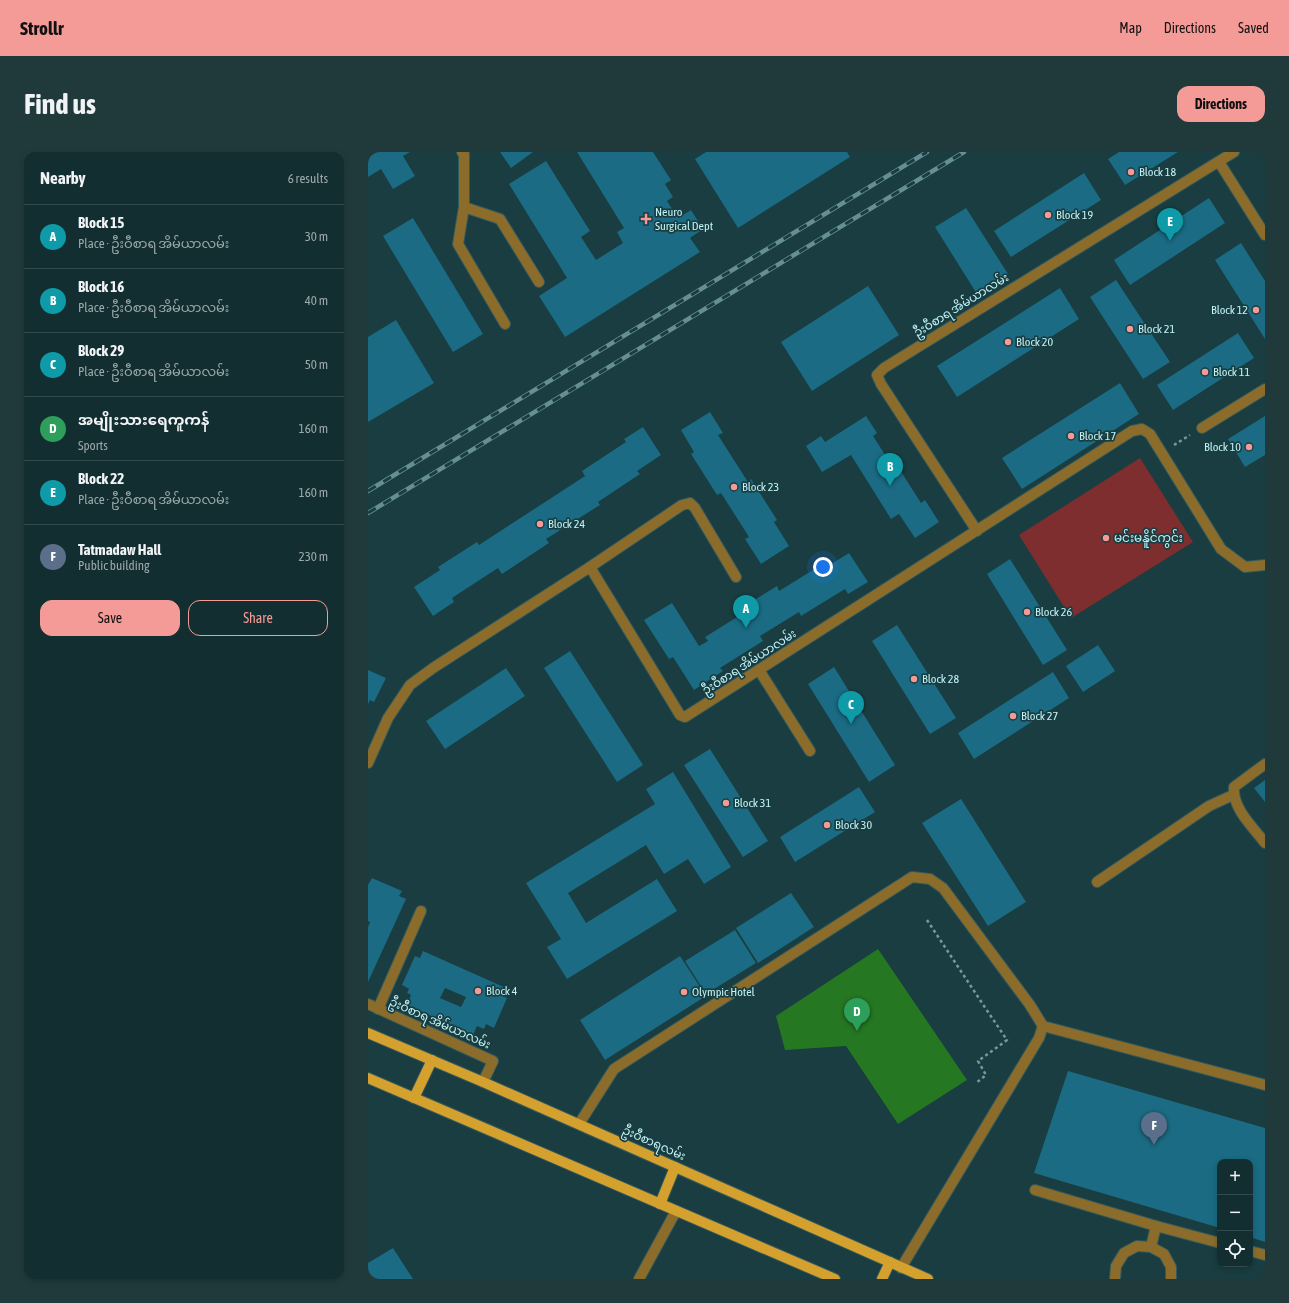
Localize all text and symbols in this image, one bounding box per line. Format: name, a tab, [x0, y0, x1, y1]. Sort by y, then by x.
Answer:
text: Strollr	[20, 17, 64, 39]
text: Map	[1119, 20, 1142, 36]
text: Directions	[1164, 20, 1216, 36]
text: Saved	[1238, 20, 1269, 36]
button: Directions	[1177, 86, 1265, 122]
text: Find us	[24, 88, 96, 120]
place label: Block 18	[1139, 165, 1176, 179]
marker: Block 18	[1126, 167, 1136, 177]
text: Nearby	[40, 168, 86, 188]
text: 6 results	[288, 171, 328, 186]
place label: Neuro Surgical Dept	[655, 205, 714, 233]
place label: Block 19	[1056, 208, 1093, 222]
pin: E	[1157, 208, 1183, 241]
marker: Block 19	[1043, 210, 1053, 220]
marker: Neuro Surgical Dept	[640, 213, 652, 225]
text: Block 15	[78, 214, 124, 231]
text: A	[50, 229, 56, 244]
text: 30 m	[305, 229, 328, 244]
text: Place · ဦးဝီစာရ အိမ်ယာလမ်း	[78, 236, 229, 251]
street label: ဦးဝီစာရ အိမ်ယာလမ်း	[910, 268, 1013, 342]
text: Block 16	[78, 278, 124, 295]
text: B	[50, 293, 56, 308]
text: 40 m	[305, 293, 328, 308]
text: Place · ဦးဝီစာရ အိမ်ယာလမ်း	[78, 300, 229, 315]
place label: Block 12	[1211, 303, 1248, 317]
marker: Block 12	[1251, 305, 1261, 315]
place label: Block 21	[1138, 322, 1175, 336]
marker: Block 21	[1125, 324, 1135, 334]
place label: Block 20	[1016, 335, 1053, 349]
marker: Block 20	[1003, 337, 1013, 347]
text: Block 29	[78, 342, 124, 359]
text: C	[50, 357, 56, 372]
text: 50 m	[305, 357, 328, 372]
text: Place · ဦးဝီစာရ အိမ်ယာလမ်း	[78, 364, 229, 379]
place label: Block 11	[1213, 365, 1250, 379]
marker: Block 11	[1200, 367, 1210, 377]
text: အမျိုးသားရေကူကန်	[78, 411, 209, 428]
text: D	[49, 421, 57, 436]
text: 160 m	[299, 421, 328, 436]
place label: Block 17	[1079, 429, 1116, 443]
marker: Block 17	[1066, 431, 1076, 441]
text: Sports	[78, 438, 108, 453]
place label: Block 10	[1204, 440, 1241, 454]
marker: Block 10	[1244, 442, 1254, 452]
pin: B	[877, 453, 903, 486]
text: Block 22	[78, 470, 124, 487]
place label: Block 23	[742, 480, 779, 494]
marker: Block 23	[729, 482, 739, 492]
text: E	[50, 485, 56, 500]
text: 160 m	[299, 485, 328, 500]
text: Place · ဦးဝီစာရ အိမ်ယာလမ်း	[78, 492, 229, 507]
place label: Block 24	[548, 517, 585, 531]
marker: Block 24	[535, 519, 545, 529]
place label: မင်းမနိူင်ကွင်း	[1114, 529, 1183, 548]
marker: မင်းမနိူင်ကွင်း	[1101, 533, 1111, 543]
text: Tatmadaw Hall	[78, 541, 161, 558]
text: F	[50, 549, 56, 564]
text: 230 m	[299, 549, 328, 564]
your location	[813, 557, 833, 577]
text: Public building	[78, 558, 150, 573]
pin: A	[733, 595, 759, 628]
button: Save	[40, 600, 180, 636]
button: Share	[188, 600, 328, 636]
place label: Block 26	[1035, 605, 1072, 619]
marker: Block 26	[1022, 607, 1032, 617]
street label: ဦးဝီစာရ အိမ်ယာလမ်း	[698, 625, 800, 700]
place label: Block 28	[922, 672, 959, 686]
marker: Block 28	[909, 674, 919, 684]
pin: C	[838, 691, 864, 724]
place label: Block 27	[1021, 709, 1058, 723]
marker: Block 27	[1008, 711, 1018, 721]
place label: Block 31	[734, 796, 771, 810]
marker: Block 31	[721, 798, 731, 808]
place label: Block 30	[835, 818, 872, 832]
marker: Block 30	[822, 820, 832, 830]
place label: Block 4	[486, 984, 518, 998]
place label: Olympic Hotel	[692, 985, 756, 999]
marker: Block 4	[473, 986, 483, 996]
marker: Olympic Hotel	[679, 987, 689, 997]
street label: ဦးဝီစာရ အိမ်ယာလမ်း	[386, 993, 494, 1054]
pin: D	[844, 998, 870, 1031]
pin: F	[1141, 1112, 1167, 1145]
street label: ဦးဝီစာရလမ်း	[619, 1121, 689, 1166]
map controls	[1217, 1159, 1253, 1267]
button: +	[1217, 1159, 1253, 1195]
button: −	[1217, 1195, 1253, 1231]
button: locate	[1217, 1231, 1253, 1267]

